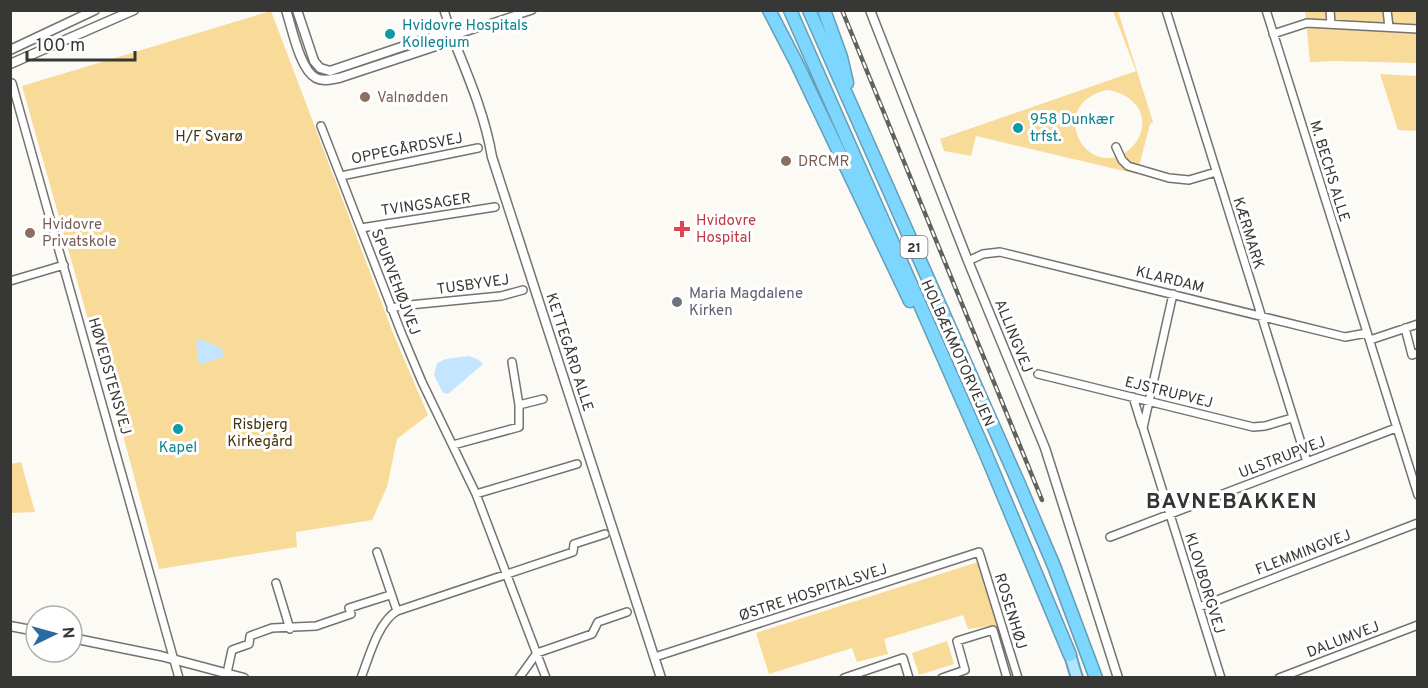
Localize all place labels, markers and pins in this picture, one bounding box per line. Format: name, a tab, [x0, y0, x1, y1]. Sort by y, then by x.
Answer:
place label: Hvidovre Hospitals Kollegium	[402, 17, 528, 53]
marker: Hvidovre Hospitals Kollegium	[383, 27, 397, 41]
place label: Valnødden	[377, 89, 448, 108]
marker: Valnødden	[358, 90, 372, 104]
place label: 958 Dunkær trfst.	[1030, 111, 1115, 147]
marker: 958 Dunkær trfst.	[1011, 121, 1025, 135]
place label: DRCMR	[798, 153, 850, 172]
marker: DRCMR	[779, 154, 793, 168]
place label: Hvidovre Hospital	[696, 212, 756, 248]
place label: Hvidovre Privatskole	[42, 216, 117, 252]
marker: Hvidovre Hospital	[673, 220, 691, 238]
marker: Hvidovre Privatskole	[23, 226, 37, 240]
place label: Maria Magdalene Kirken	[689, 285, 803, 321]
marker: Maria Magdalene Kirken	[670, 295, 684, 309]
marker: Kapel	[171, 422, 185, 436]
place label: Kapel	[159, 439, 197, 458]

